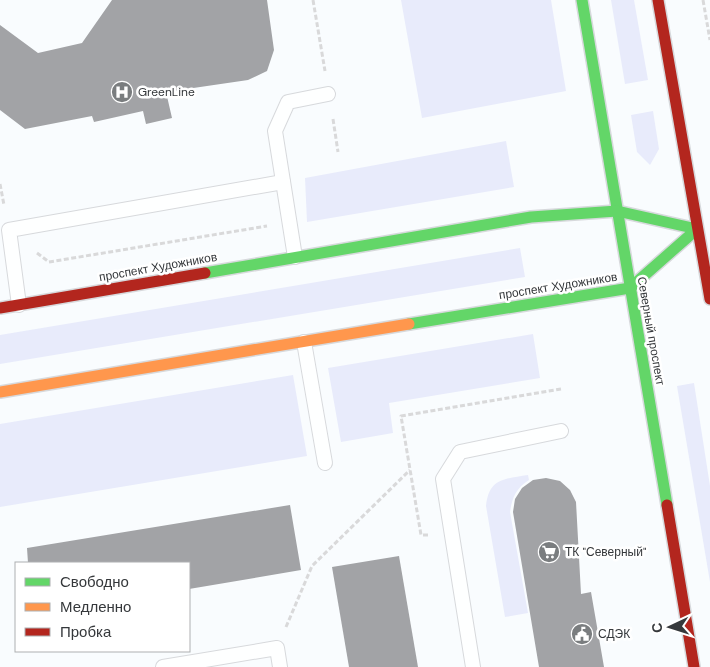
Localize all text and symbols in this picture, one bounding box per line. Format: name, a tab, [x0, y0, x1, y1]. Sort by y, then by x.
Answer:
hospital icon: GreenLine	[110, 80, 134, 104]
place label: GreenLine	[138, 84, 195, 100]
street label: проспект Художников	[98, 249, 218, 285]
street label: проспект Художников	[498, 269, 618, 303]
street label: Северный проспект	[634, 275, 669, 387]
supermarket icon: ТК "Северный"	[537, 540, 561, 564]
place label: ТК "Северный"	[565, 544, 647, 560]
legend	[15, 562, 190, 652]
text: Свободно	[60, 572, 129, 592]
text: Медленно	[60, 597, 131, 617]
north arrow	[645, 602, 695, 652]
text: Пробка	[60, 622, 112, 642]
public building icon: СДЭК	[570, 622, 594, 646]
text: С	[648, 622, 666, 634]
place label: СДЭК	[598, 626, 630, 642]

